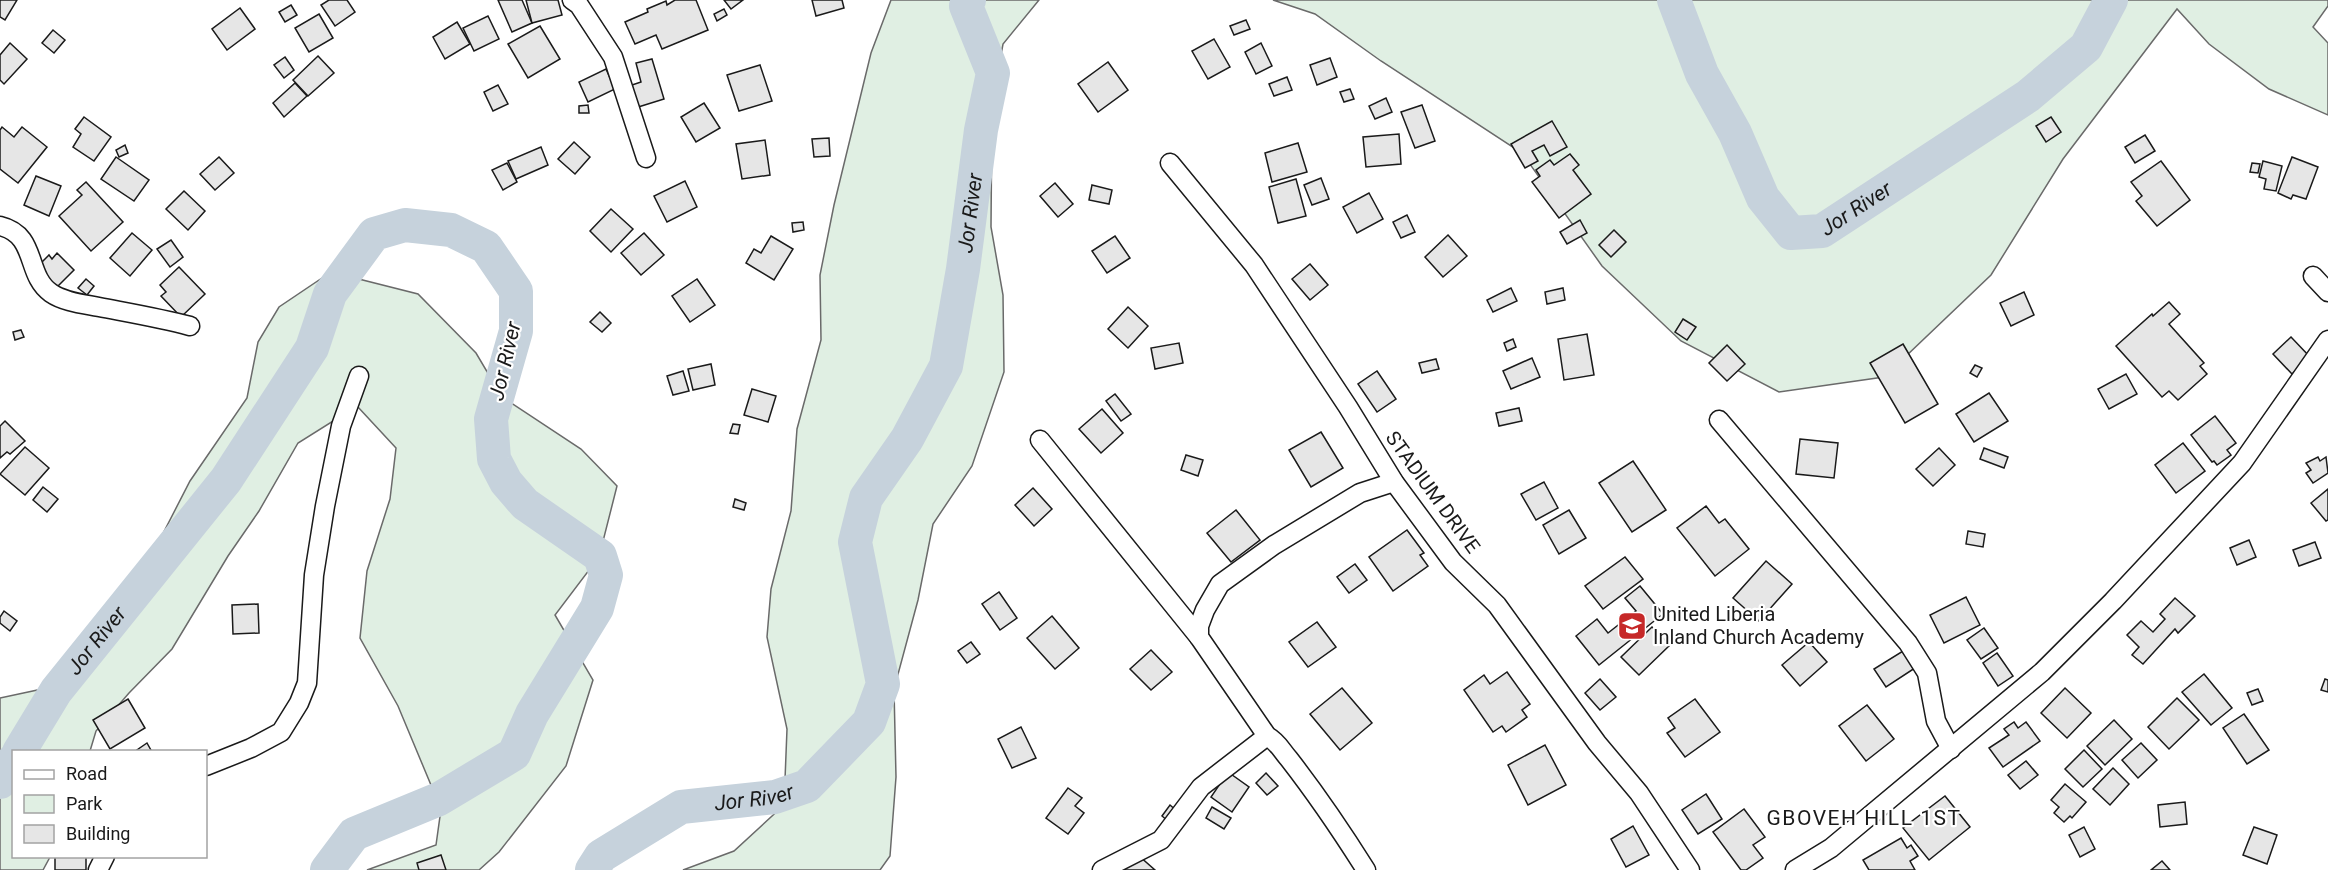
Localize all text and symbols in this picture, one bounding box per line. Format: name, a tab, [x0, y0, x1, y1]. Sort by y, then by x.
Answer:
water label: Jor River	[953, 171, 987, 254]
water label: Jor River	[1816, 176, 1897, 241]
water label: Jor River	[484, 318, 526, 403]
street label: STADIUM DRIVE	[1381, 426, 1485, 558]
water label: Jor River	[62, 601, 132, 679]
place label: United Liberia Inland Church Academy	[1653, 602, 1864, 649]
school or university icon: United Liberia Inland Church Academy	[1616, 610, 1648, 642]
legend	[12, 750, 207, 858]
text: Road	[66, 763, 107, 784]
water label: Jor River	[713, 779, 798, 815]
text: Park	[66, 793, 103, 814]
district label: GBOVEH HILL 1ST	[1767, 806, 1961, 830]
text: Building	[66, 823, 130, 844]

